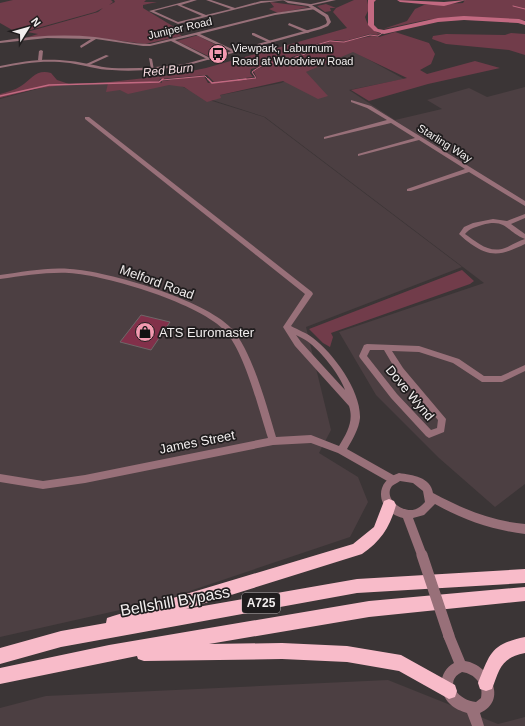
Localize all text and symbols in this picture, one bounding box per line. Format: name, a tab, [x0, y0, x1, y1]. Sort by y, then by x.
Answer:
north arrow	[8, 8, 48, 48]
text: N	[29, 15, 43, 29]
street label: Juniper Road	[147, 15, 213, 41]
place label: Viewpark, Laburnum Road at Woodview Road	[232, 42, 353, 67]
bus stop icon: Viewpark, Laburnum Road at Woodview Road	[207, 43, 229, 65]
water label: Red Burn	[142, 60, 194, 80]
street label: Starling Way	[416, 121, 475, 165]
street label: Melford Road	[118, 262, 196, 302]
shop icon: ATS Euromaster	[134, 321, 156, 343]
place label: ATS Euromaster	[159, 325, 255, 340]
street label: Dove Wynd	[383, 362, 437, 424]
street label: James Street	[158, 427, 236, 457]
street label: Bellshill Bypass	[119, 583, 231, 619]
road number: A725	[242, 593, 280, 613]

